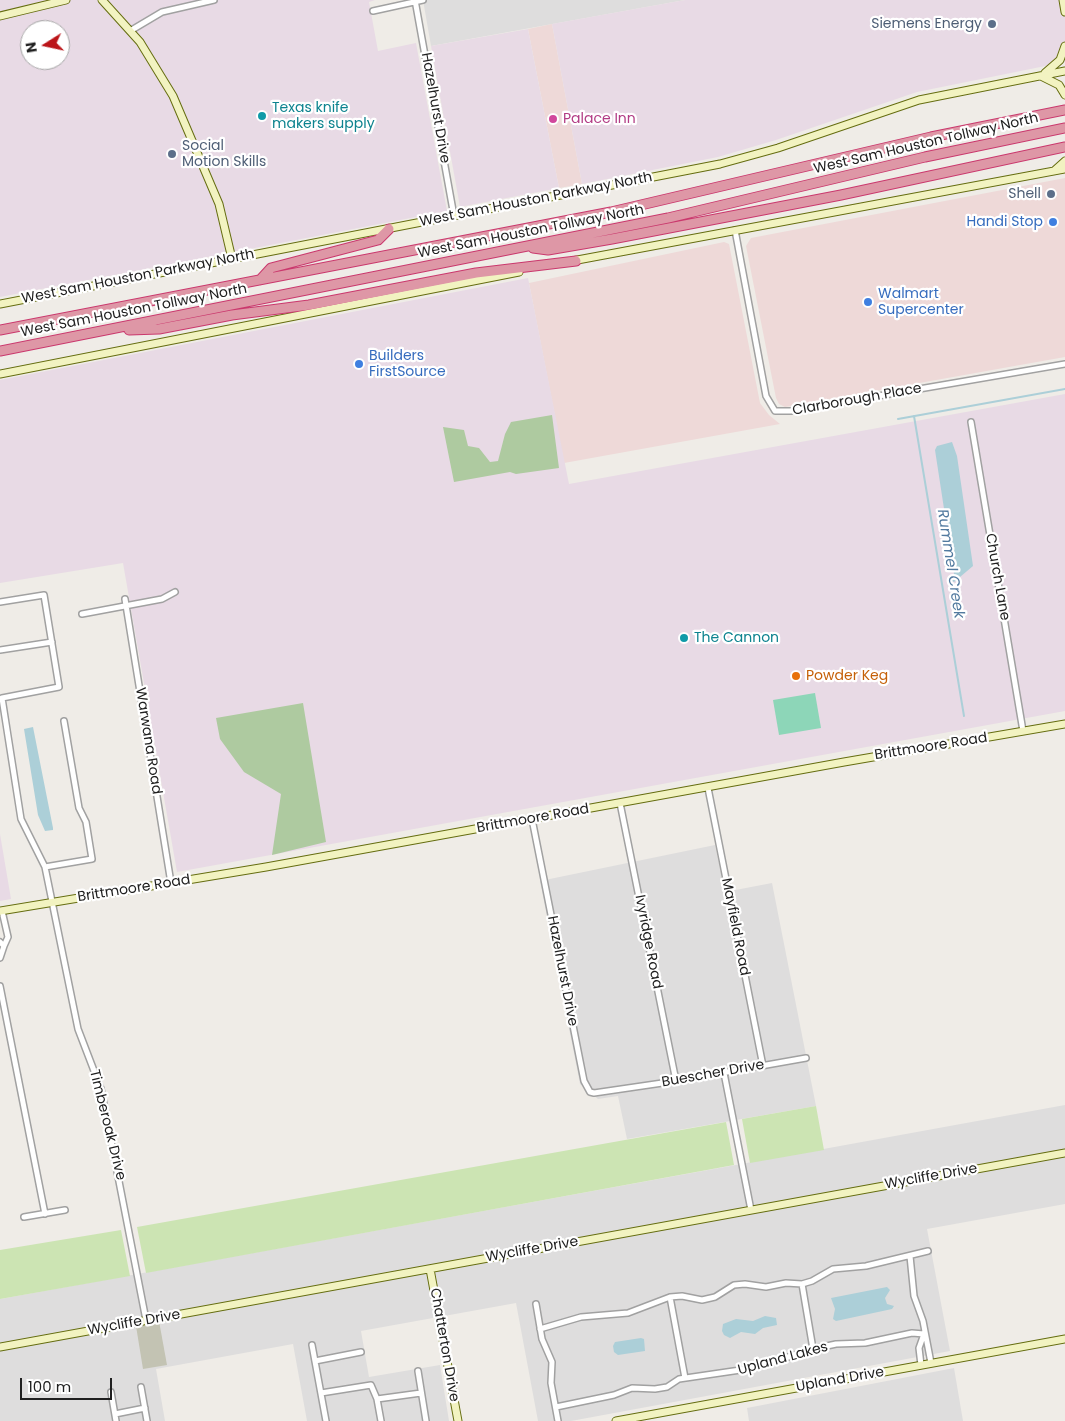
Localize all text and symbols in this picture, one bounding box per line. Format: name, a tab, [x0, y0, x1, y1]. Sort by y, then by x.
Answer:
place label: Siemens Energy	[871, 16, 982, 32]
marker: Siemens Energy	[986, 18, 998, 30]
north arrow	[20, 20, 70, 70]
text: N	[20, 41, 42, 54]
street label: Hazelhurst Drive	[417, 51, 453, 165]
place label: Texas knife makers supply	[272, 100, 375, 132]
marker: Texas knife makers supply	[256, 110, 268, 122]
street label: West Sam Houston Tollway North	[812, 110, 1040, 178]
place label: Palace Inn	[563, 111, 636, 127]
marker: Palace Inn	[547, 113, 559, 125]
place label: Social Motion Skills	[182, 138, 266, 170]
marker: Social Motion Skills	[166, 148, 178, 160]
street label: West Sam Houston Parkway North	[418, 169, 654, 231]
place label: Shell	[1008, 186, 1041, 202]
marker: Shell	[1045, 188, 1057, 200]
street label: West Sam Houston Tollway North	[416, 202, 646, 262]
place label: Handi Stop	[967, 214, 1043, 230]
marker: Handi Stop	[1047, 216, 1059, 228]
street label: West Sam Houston Parkway North	[20, 246, 256, 308]
street label: West Sam Houston Tollway North	[19, 281, 249, 341]
place label: Walmart Supercenter	[878, 286, 964, 318]
marker: Walmart Supercenter	[862, 296, 874, 308]
place label: Builders FirstSource	[369, 348, 446, 381]
marker: Builders FirstSource	[353, 358, 365, 370]
street label: Clarborough Place	[791, 380, 923, 420]
water label: Rummel Creek	[932, 508, 968, 620]
street label: Church Lane	[981, 532, 1013, 622]
place label: The Cannon	[694, 630, 779, 646]
marker: The Cannon	[678, 632, 690, 644]
place label: Powder Keg	[806, 668, 888, 684]
marker: Powder Keg	[790, 670, 802, 682]
street label: Warwana Road	[131, 686, 165, 796]
street label: Brittmoore Road	[873, 730, 989, 764]
street label: Brittmoore Road	[475, 801, 591, 837]
street label: Brittmoore Road	[76, 872, 192, 906]
street label: Mayfield Road	[717, 877, 753, 977]
street label: Ivyridge Road	[631, 893, 665, 991]
street label: Hazelhurst Drive	[543, 914, 581, 1028]
street label: Buescher Drive	[660, 1057, 766, 1091]
street label: Timberoak Drive	[85, 1068, 129, 1182]
street label: Wycliffe Drive	[883, 1161, 979, 1193]
street label: Wycliffe Drive	[484, 1234, 580, 1266]
street label: Chatterton Drive	[426, 1287, 462, 1403]
street label: Wycliffe Drive	[86, 1307, 182, 1339]
street label: Upland Lakes	[736, 1339, 830, 1379]
street label: Upland Drive	[795, 1364, 885, 1396]
scale bar	[22, 1368, 115, 1400]
text: 100 m	[28, 1376, 71, 1397]

